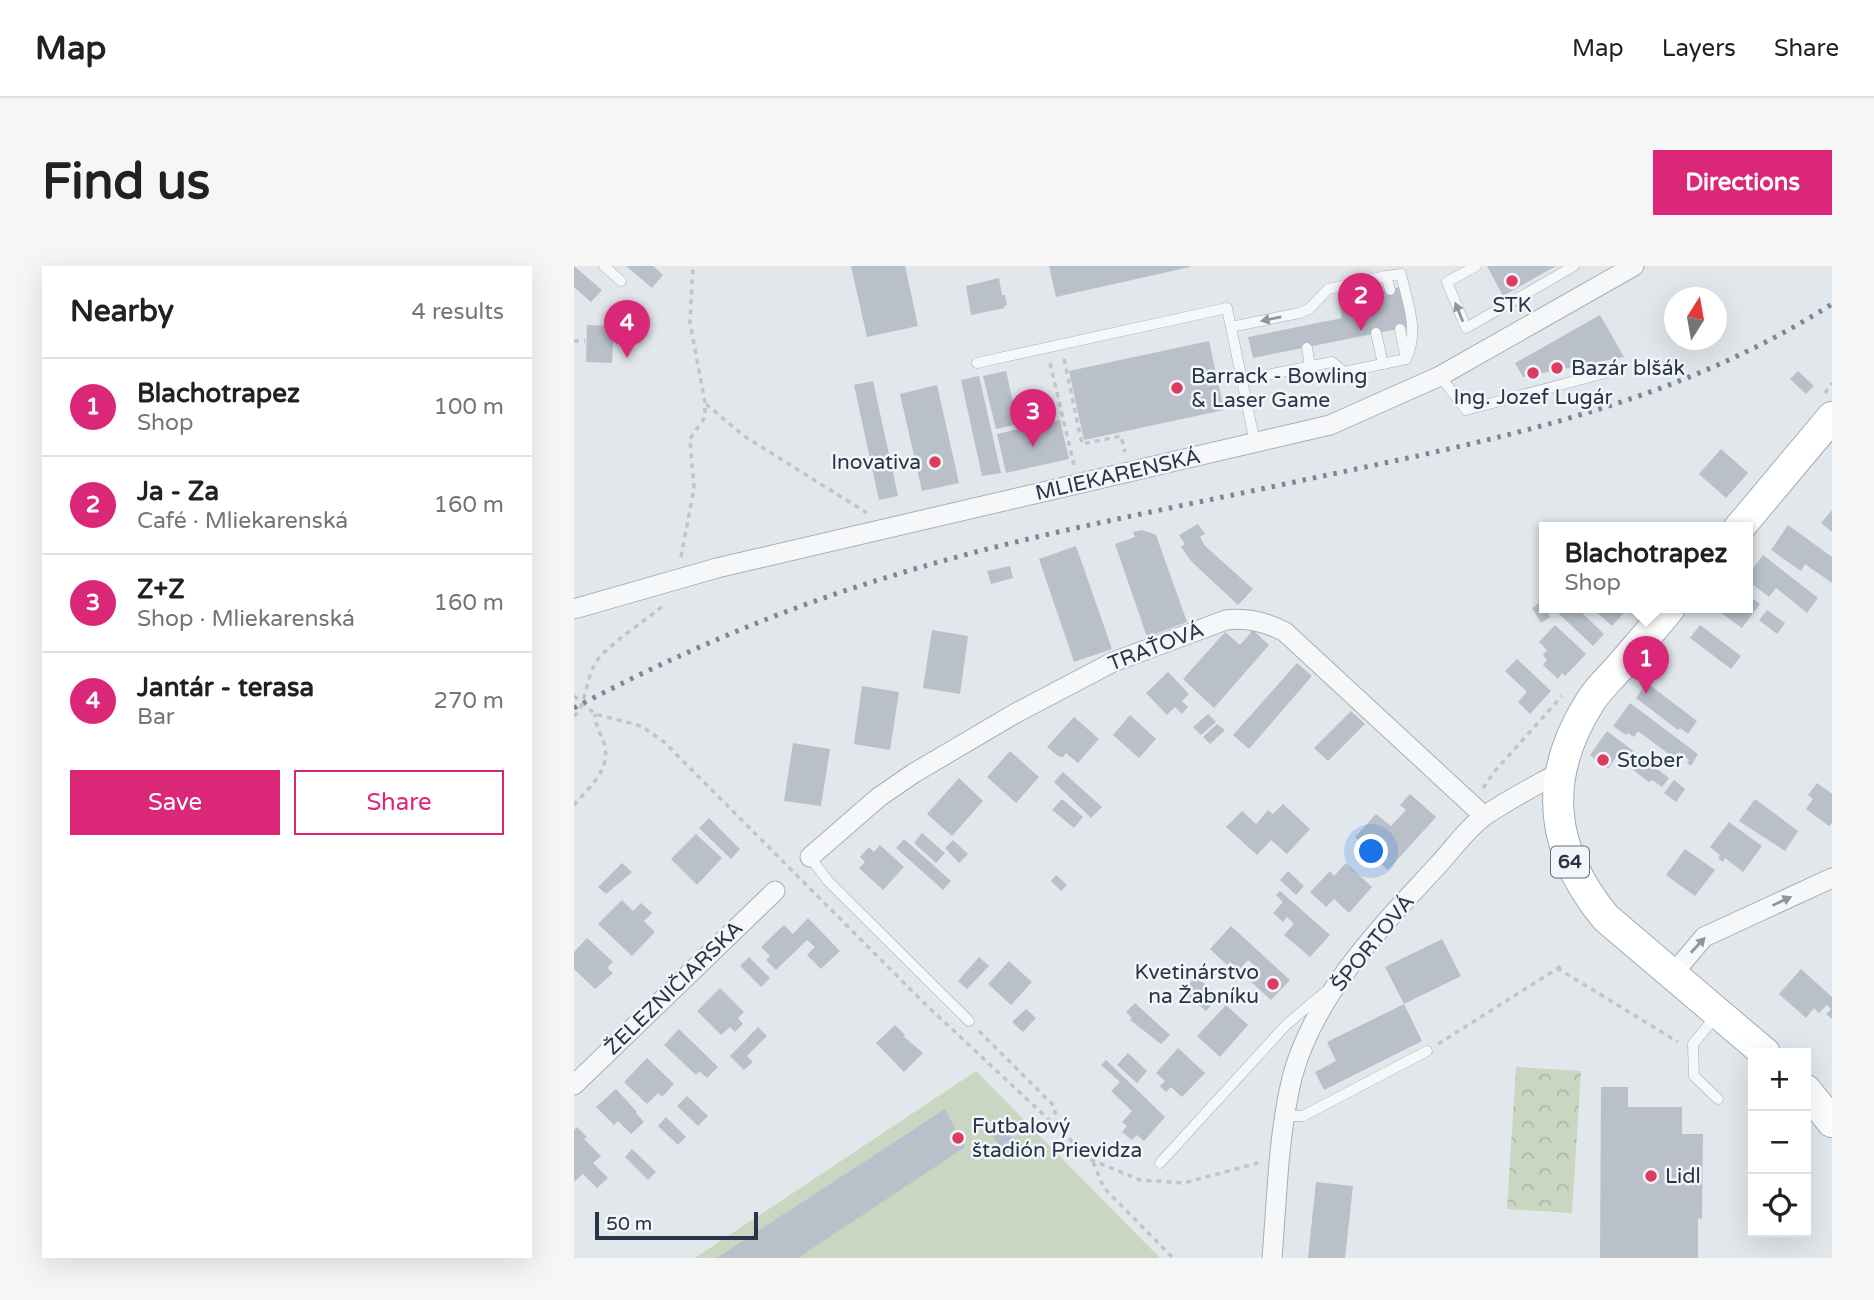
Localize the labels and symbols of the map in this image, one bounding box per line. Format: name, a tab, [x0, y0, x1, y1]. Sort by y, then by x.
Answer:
pin: 2	[1338, 273, 1384, 331]
marker: STK	[1504, 273, 1520, 289]
north arrow	[1664, 287, 1727, 350]
place label: STK	[1492, 293, 1532, 318]
pin: 4	[604, 300, 650, 358]
one-way arrow	[1454, 301, 1465, 322]
one-way arrow	[1260, 313, 1282, 324]
place label: Bazár blšák	[1571, 356, 1685, 381]
marker: Bazár blšák	[1549, 360, 1565, 376]
place label: Barrack - Bowling & Laser Game	[1191, 364, 1368, 413]
marker: Ing. Jozef Lugár	[1525, 365, 1541, 381]
marker: Barrack - Bowling & Laser Game	[1169, 380, 1185, 396]
place label: Ing. Jozef Lugár	[1453, 385, 1613, 410]
pin: 3	[1010, 389, 1056, 447]
street label: MLIEKARENSKÁ	[1033, 444, 1203, 506]
place label: Inovativa	[831, 450, 921, 475]
marker: Inovativa	[927, 454, 943, 470]
street label: TRAŤOVÁ	[1105, 617, 1207, 677]
pin: 1	[1623, 636, 1669, 694]
place label: Stober	[1617, 748, 1683, 773]
marker: Stober	[1595, 752, 1611, 768]
your location	[1354, 834, 1388, 868]
road number: 64	[1551, 846, 1589, 877]
street label: ŠPORTOVÁ	[1326, 890, 1420, 996]
one-way arrow	[1771, 896, 1792, 907]
street label: ŽELEZNIČIARSKA	[600, 916, 748, 1060]
one-way arrow	[1690, 936, 1706, 954]
place label: Kvetinárstvo na Žabníku	[1135, 960, 1259, 1009]
marker: Kvetinárstvo na Žabníku	[1265, 976, 1281, 992]
place label: Futbalový štadión Prievidza	[972, 1114, 1142, 1163]
marker: Futbalový štadión Prievidza	[950, 1130, 966, 1146]
place label: Lidl	[1665, 1164, 1701, 1189]
marker: Lidl	[1643, 1168, 1659, 1184]
scale bar	[595, 1209, 758, 1241]

